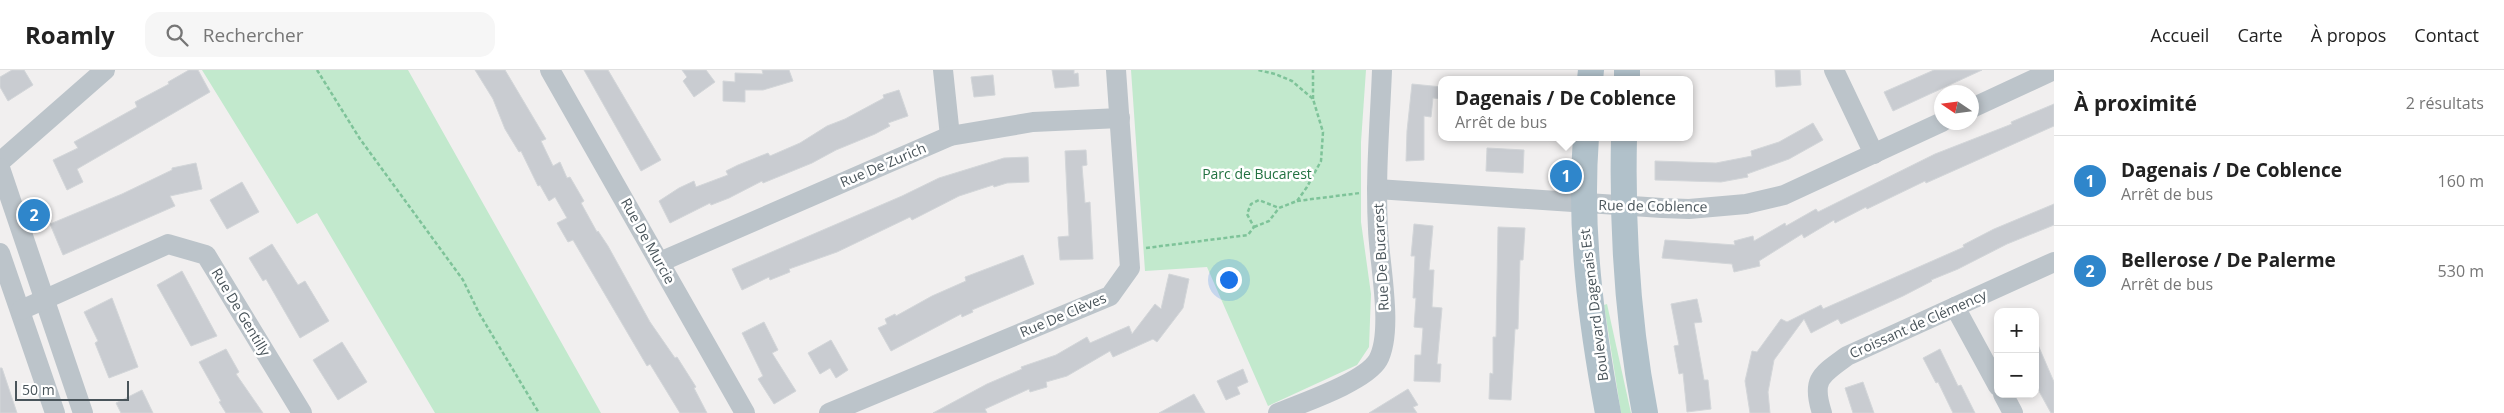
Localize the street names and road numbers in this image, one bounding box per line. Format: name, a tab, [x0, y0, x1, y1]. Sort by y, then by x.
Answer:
street label: Rue De Zurich	[837, 138, 929, 191]
street label: Rue De Murcie	[617, 194, 680, 287]
street label: Rue de Coblence	[1598, 195, 1708, 216]
street label: Rue De Bucarest	[1368, 203, 1393, 311]
street label: Boulevard Dagenais Est	[1575, 228, 1612, 382]
street label: Rue De Gentilly	[208, 264, 276, 360]
street label: Croissant de Clémency	[1846, 284, 1990, 362]
street label: Rue De Clèves	[1017, 288, 1109, 341]

